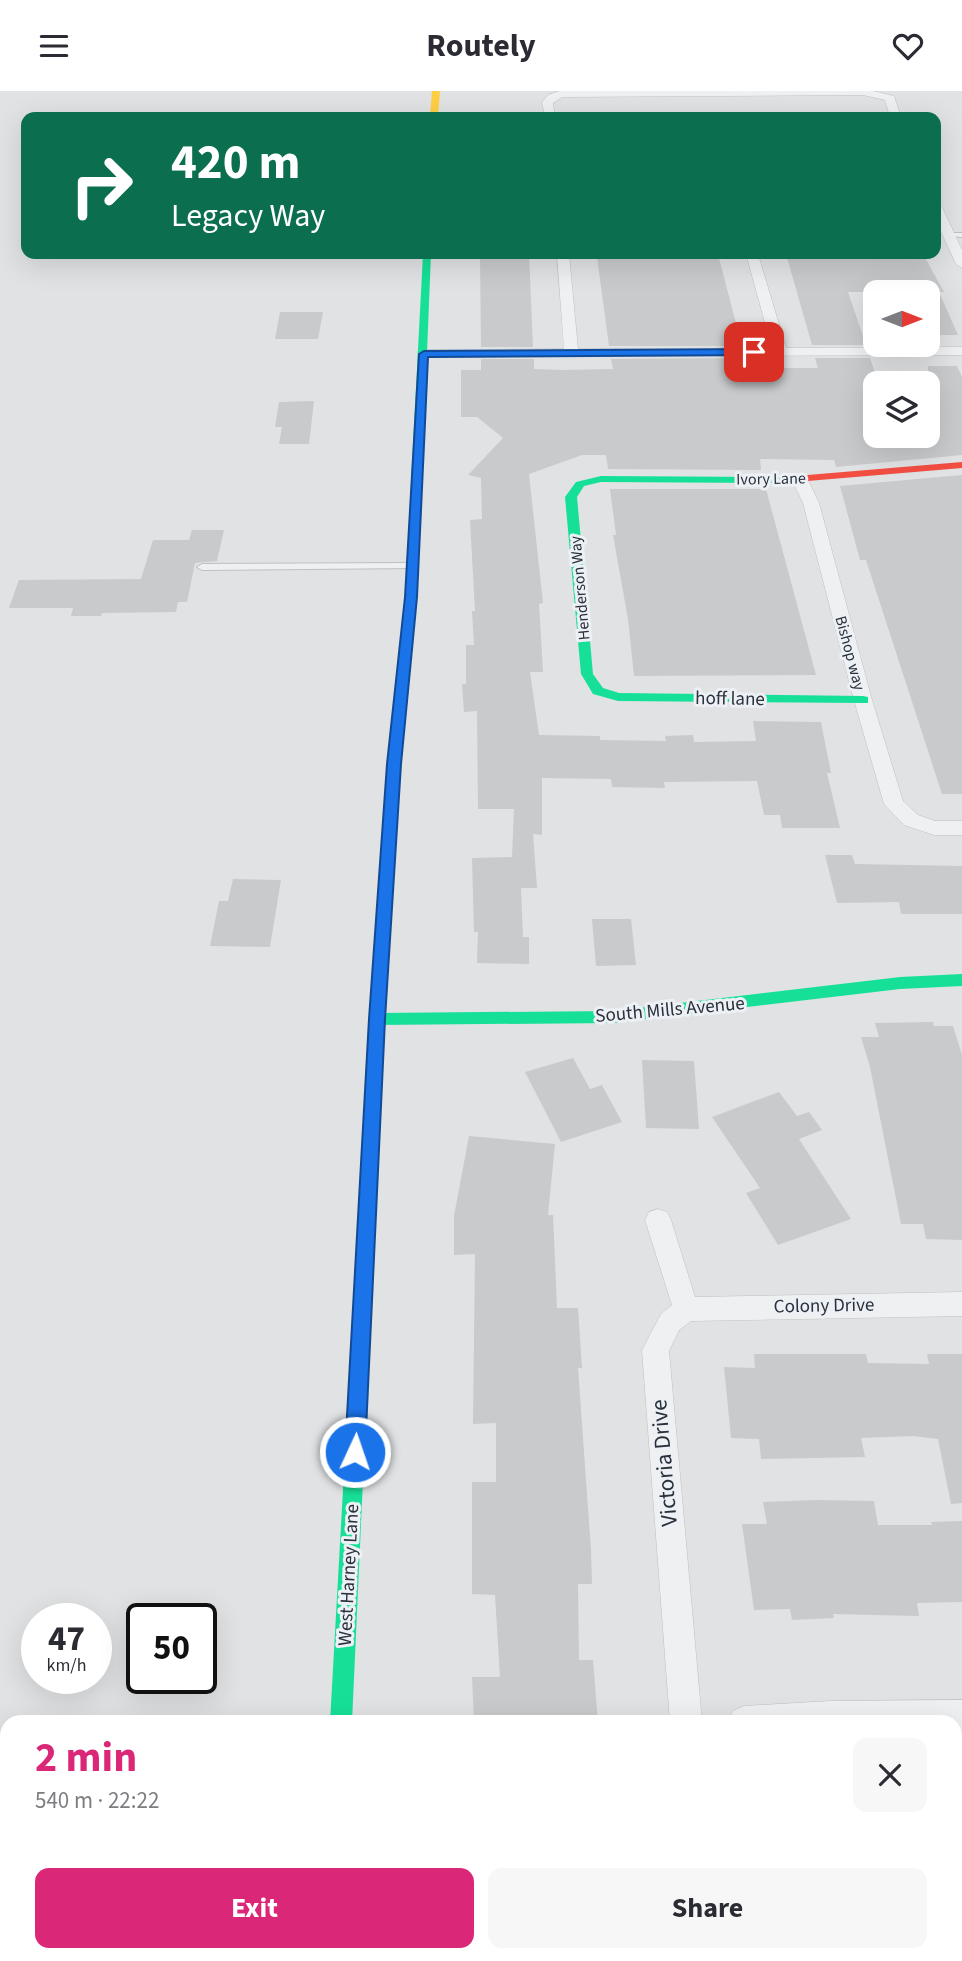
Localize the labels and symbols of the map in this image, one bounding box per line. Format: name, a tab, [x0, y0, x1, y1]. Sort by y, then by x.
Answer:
north arrow	[863, 280, 940, 357]
pin	[724, 322, 784, 382]
street label: Ivory Lane	[736, 467, 806, 491]
street label: Henderson Way	[564, 534, 596, 641]
street label: Bishop way	[829, 613, 871, 693]
street label: hoff lane	[695, 685, 765, 713]
street label: South Mills Avenue	[594, 990, 746, 1030]
street label: Colony Drive	[773, 1292, 875, 1320]
street label: Victoria Drive	[642, 1398, 686, 1528]
position arrow	[318, 1415, 392, 1489]
street label: West Harney Lane	[332, 1503, 366, 1647]
speed limit sign: 50	[126, 1603, 217, 1694]

